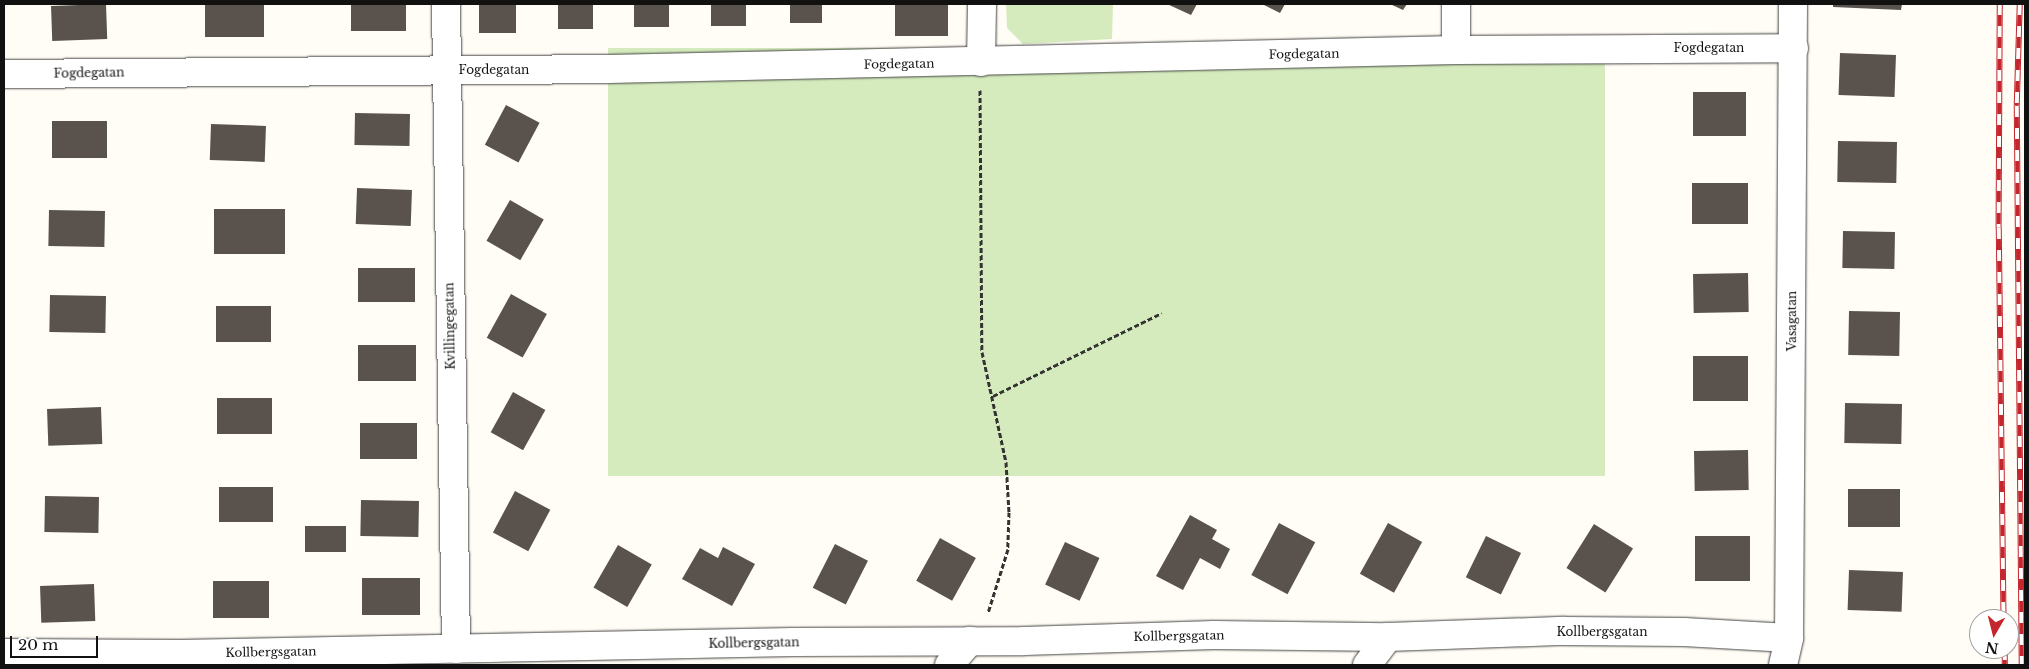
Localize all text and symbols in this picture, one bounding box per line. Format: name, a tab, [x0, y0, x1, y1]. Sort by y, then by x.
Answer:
street label: Fogdegatan	[1674, 41, 1744, 55]
street label: Fogdegatan	[1268, 46, 1340, 62]
street label: Fogdegatan	[863, 56, 935, 72]
street label: Fogdegatan	[459, 63, 529, 77]
street label: Fogdegatan	[53, 65, 125, 81]
street label: Kvillingegatan	[442, 282, 458, 370]
street label: Vasagatan	[1785, 291, 1799, 351]
north arrow	[1969, 609, 2019, 659]
street label: Kollbergsgatan	[1556, 625, 1648, 639]
scale bar	[12, 626, 100, 658]
street label: Kollbergsgatan	[1133, 628, 1225, 644]
text: 20 m	[18, 635, 58, 654]
street label: Kollbergsgatan	[708, 635, 800, 651]
text: N	[1984, 638, 2000, 658]
street label: Kollbergsgatan	[225, 644, 317, 660]

